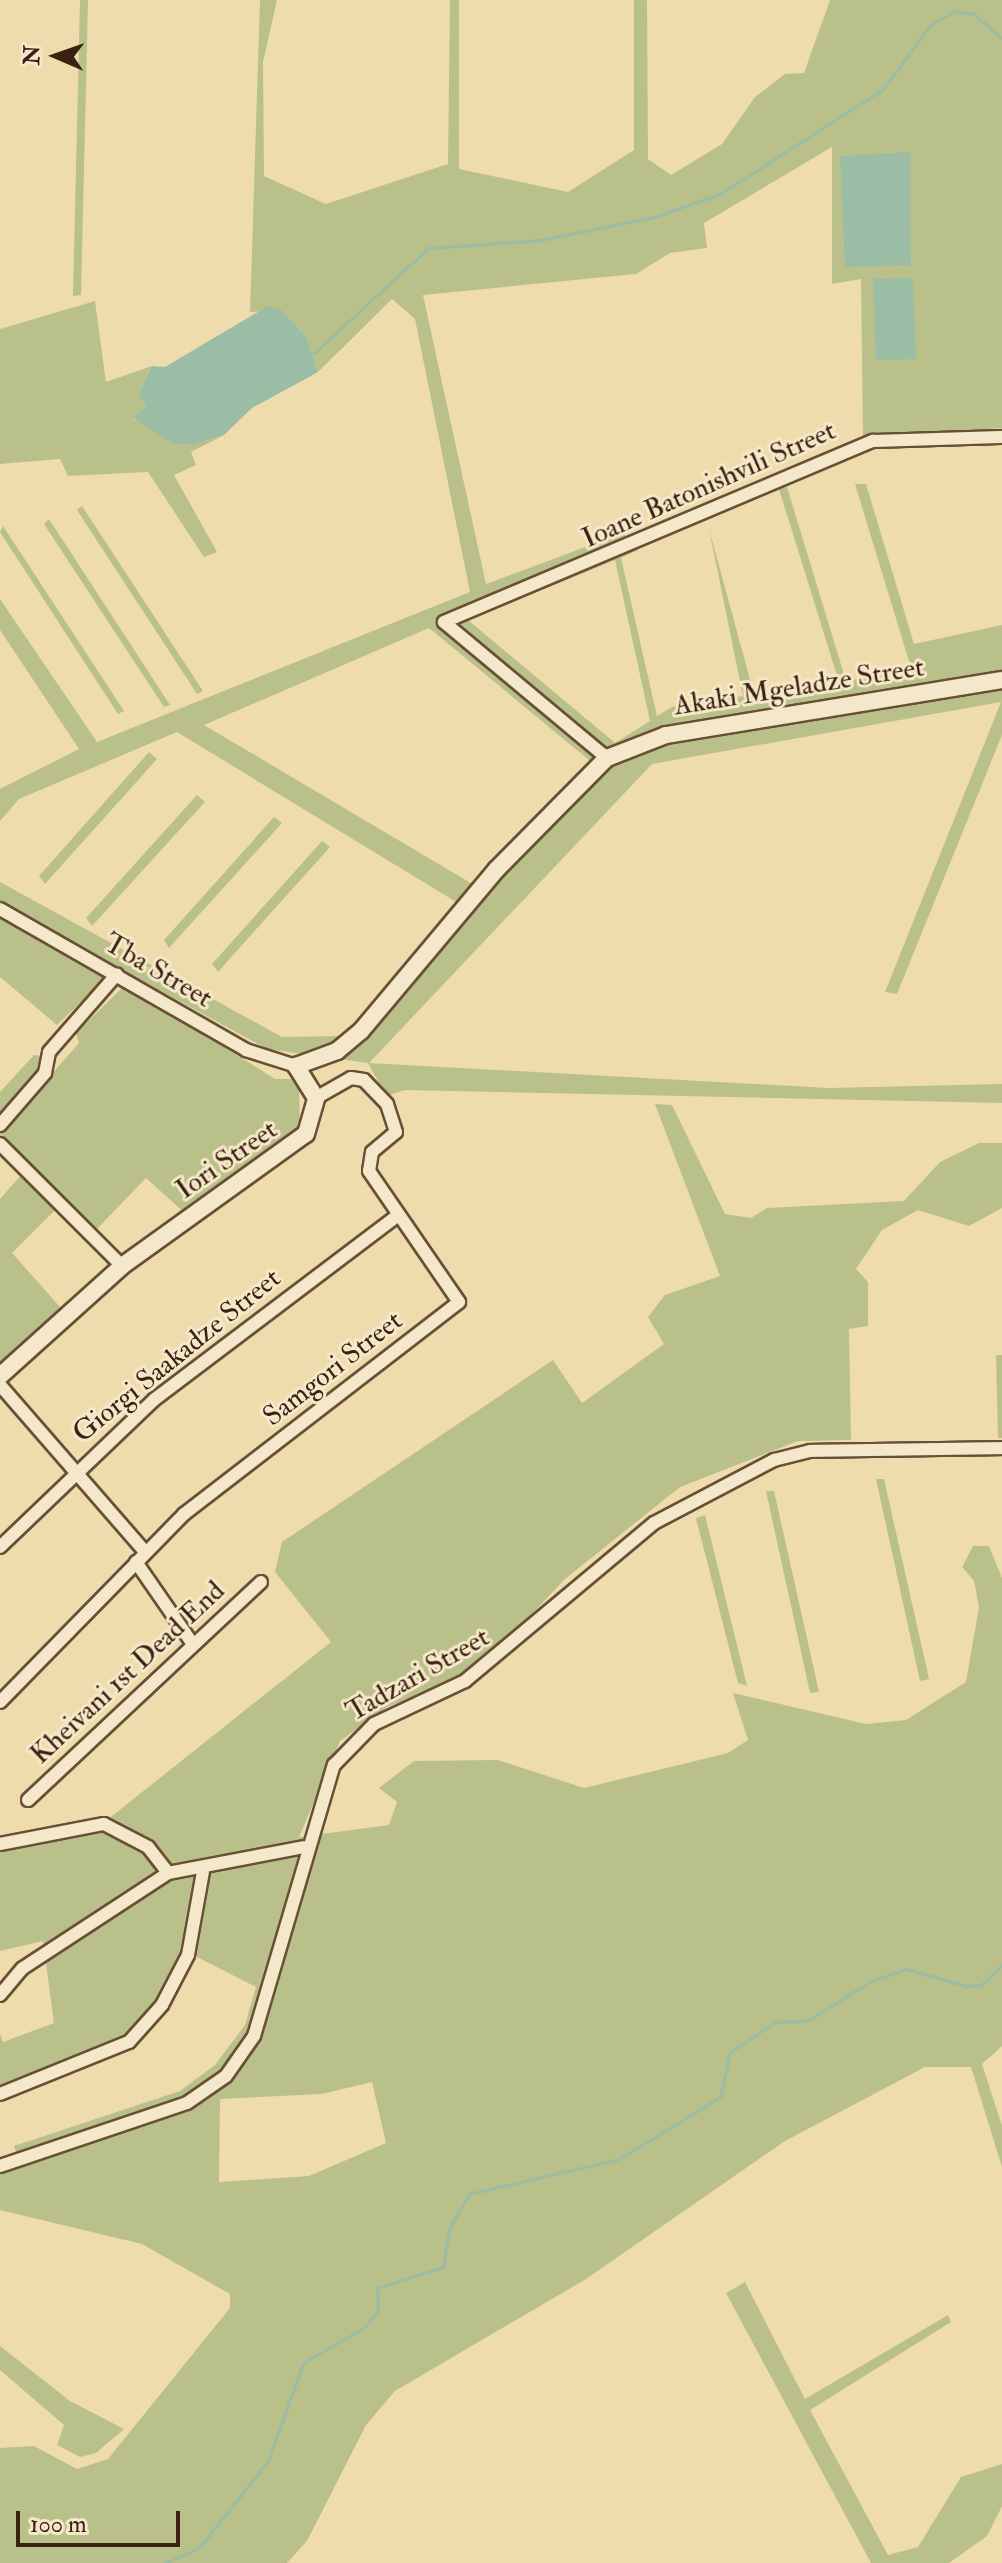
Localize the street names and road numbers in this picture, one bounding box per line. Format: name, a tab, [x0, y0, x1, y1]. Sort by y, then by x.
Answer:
street label: Ioane Batonishvili Street	[577, 414, 841, 556]
street label: Akaki Mgeladze Street	[672, 651, 926, 723]
street label: Tba Street	[98, 927, 218, 1015]
street label: Iori Street	[170, 1113, 284, 1207]
street label: Giorgi Saakadze Street	[66, 1262, 288, 1450]
street label: Samgori Street	[257, 1304, 409, 1434]
street label: Kheivani 1st Dead End	[24, 1574, 232, 1772]
street label: Tadzari Street	[341, 1621, 495, 1729]

